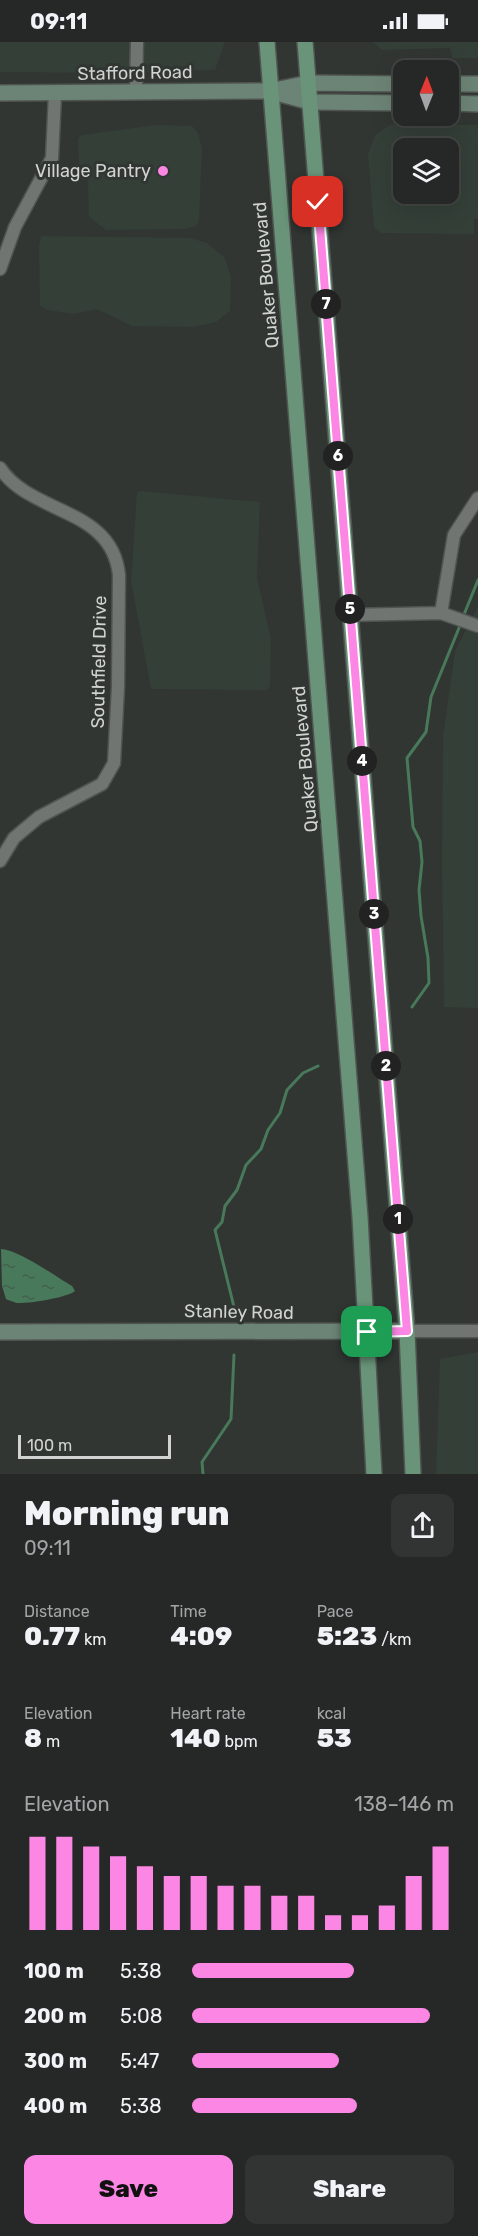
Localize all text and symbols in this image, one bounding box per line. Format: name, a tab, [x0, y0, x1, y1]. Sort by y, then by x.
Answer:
text: 09:11	[30, 8, 87, 35]
north arrow	[393, 60, 459, 126]
map controls	[393, 60, 459, 204]
street label: Stafford Road	[77, 61, 193, 85]
button: layers	[393, 138, 459, 204]
place label: Village Pantry	[35, 160, 151, 182]
marker: Village Pantry	[156, 164, 170, 178]
pin	[292, 176, 343, 227]
icon: check	[301, 185, 334, 218]
street label: Quaker Boulevard	[249, 201, 283, 349]
pin: 7	[311, 289, 341, 319]
text: 7	[321, 294, 331, 313]
pin: 6	[323, 441, 353, 471]
text: 6	[333, 446, 343, 465]
pin: 5	[335, 594, 365, 624]
street label: Southfield Drive	[87, 595, 111, 729]
text: 5	[345, 599, 355, 618]
street label: Quaker Boulevard	[288, 685, 322, 833]
pin: 4	[347, 746, 377, 776]
text: 4	[357, 751, 367, 770]
pin: 3	[359, 899, 389, 929]
text: 3	[369, 904, 379, 923]
pin: 2	[371, 1051, 401, 1081]
text: 2	[381, 1056, 391, 1075]
pin: 1	[383, 1204, 413, 1234]
text: 1	[394, 1209, 402, 1228]
street label: Stanley Road	[184, 1300, 294, 1324]
pin	[341, 1306, 392, 1357]
icon: arrive	[350, 1315, 383, 1348]
scale bar	[18, 1432, 171, 1460]
text: 100 m	[27, 1436, 72, 1455]
text: Morning run	[24, 1494, 229, 1533]
button: share	[391, 1494, 454, 1557]
text: 09:11	[24, 1536, 71, 1560]
text: Distance	[24, 1602, 90, 1621]
text: Time	[170, 1602, 207, 1621]
text: Pace	[317, 1602, 353, 1621]
text: 0.77	[24, 1621, 80, 1652]
text: 4:09	[170, 1621, 232, 1652]
text: 5:23	[317, 1621, 377, 1652]
text: km	[80, 1630, 107, 1649]
text: /km	[377, 1630, 412, 1649]
text: Elevation	[24, 1704, 93, 1723]
text: Heart rate	[170, 1704, 246, 1723]
text: kcal	[317, 1704, 346, 1723]
text: 8	[24, 1723, 42, 1754]
text: 140	[170, 1723, 221, 1754]
text: 53	[317, 1723, 352, 1754]
text: m	[42, 1732, 60, 1751]
text: bpm	[221, 1732, 258, 1751]
text: Elevation	[24, 1792, 110, 1816]
text: 138–146 m	[354, 1792, 454, 1816]
text: 100 m	[24, 1959, 84, 1983]
text: 5:38	[120, 1959, 162, 1983]
text: 200 m	[24, 2004, 87, 2028]
text: 5:08	[120, 2004, 162, 2028]
text: 300 m	[24, 2049, 87, 2073]
text: 5:47	[120, 2049, 159, 2073]
text: 400 m	[24, 2094, 87, 2118]
text: 5:38	[120, 2094, 162, 2118]
button: Save	[24, 2155, 233, 2224]
button: Share	[245, 2155, 454, 2224]

